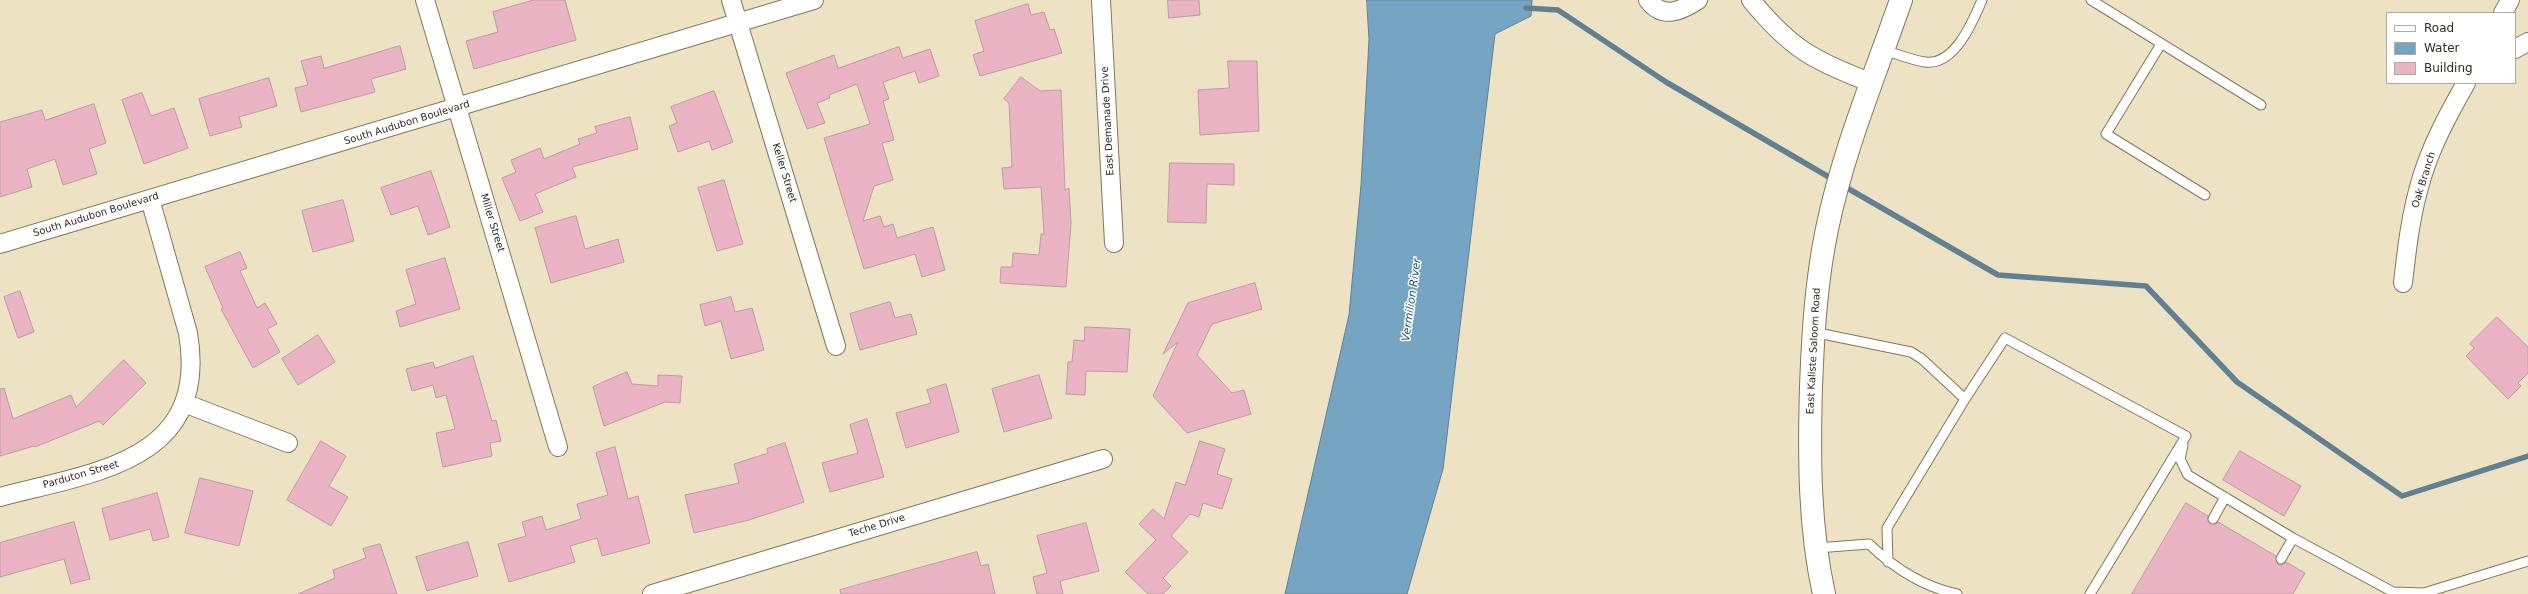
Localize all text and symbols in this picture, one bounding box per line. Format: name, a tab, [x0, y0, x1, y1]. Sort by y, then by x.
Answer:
legend	[2386, 12, 2516, 84]
text: Road	[2424, 21, 2454, 35]
text: Water	[2424, 41, 2459, 55]
text: Building	[2424, 61, 2473, 75]
street label: East Demanade Drive	[1099, 66, 1117, 176]
street label: South Audubon Boulevard	[343, 98, 471, 148]
street label: Keller Street	[769, 142, 799, 204]
street label: Oak Branch	[2410, 150, 2438, 210]
street label: South Audubon Boulevard	[32, 190, 160, 240]
street label: Miller Street	[477, 192, 507, 254]
water label: Vermilion River	[1400, 258, 1424, 342]
street label: East Kaliste Saloom Road	[1805, 287, 1823, 415]
street label: Parduton Street	[42, 458, 120, 492]
street label: Teche Drive	[847, 512, 907, 540]

